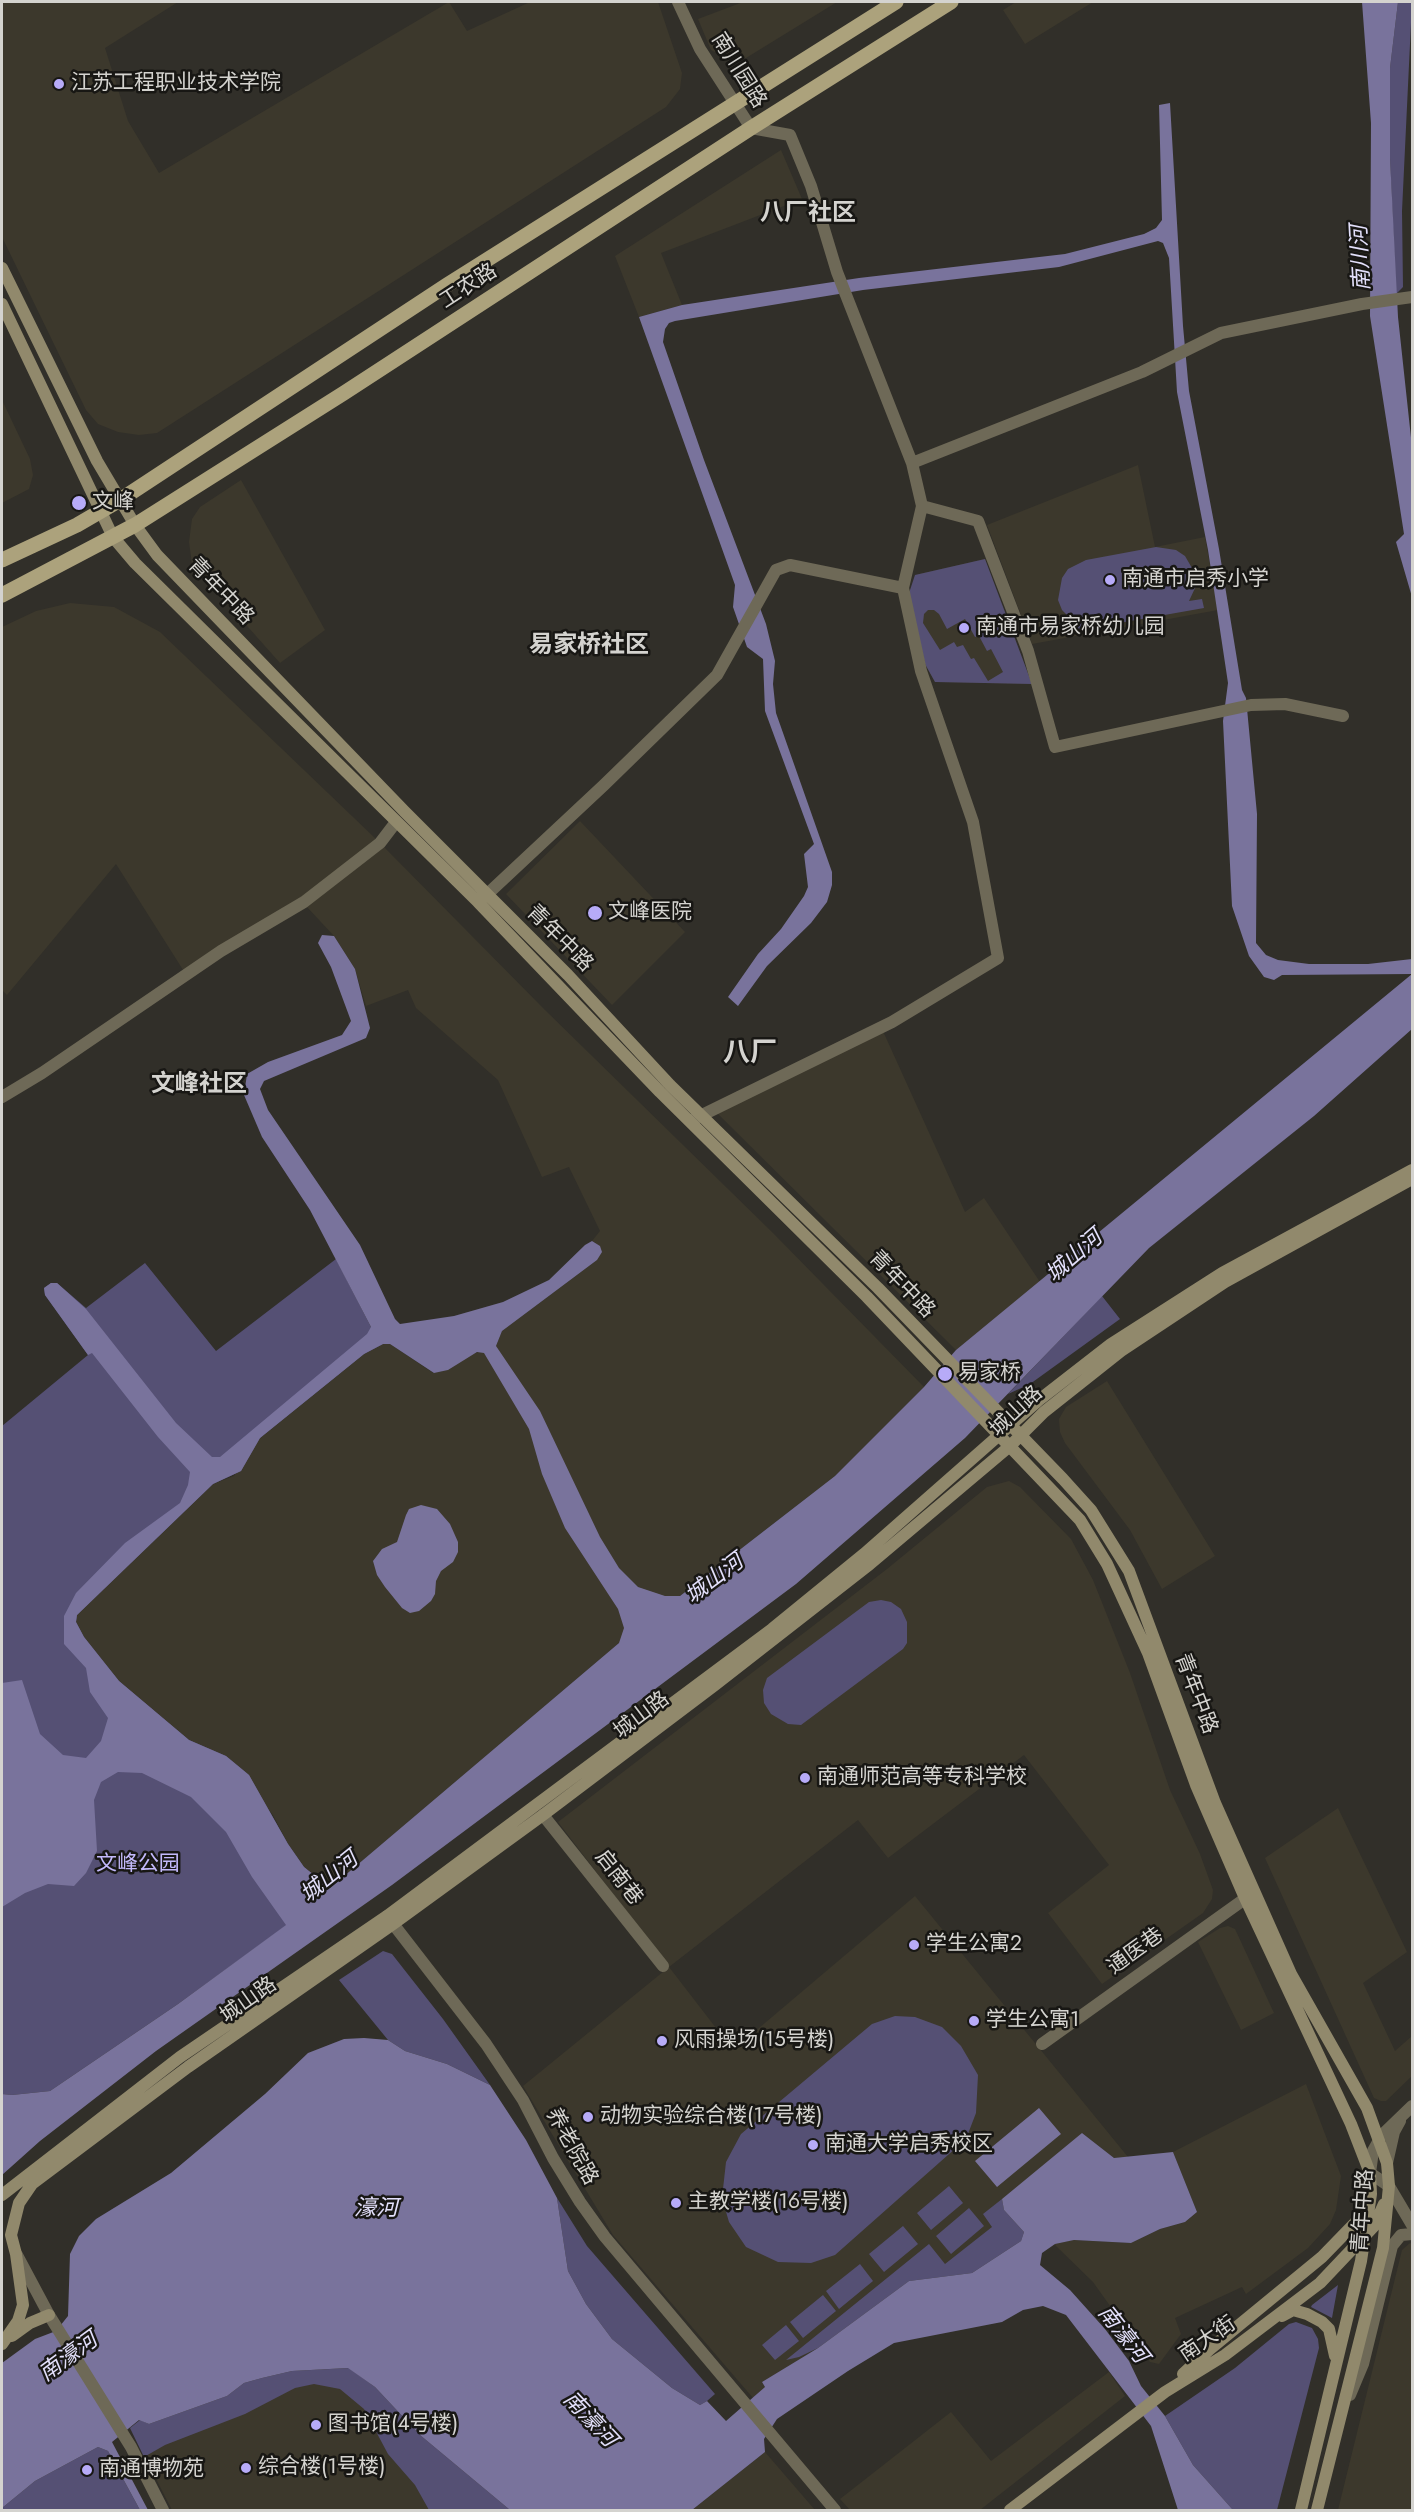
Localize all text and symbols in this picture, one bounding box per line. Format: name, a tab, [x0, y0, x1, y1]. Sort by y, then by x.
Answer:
street label: 南川园路	[705, 29, 771, 113]
place label: 江苏工程职业技术学院	[71, 71, 281, 97]
marker: 江苏工程职业技术学院	[52, 77, 66, 91]
district label: 八厂社区	[760, 200, 856, 228]
water label: 南川河	[1347, 224, 1377, 292]
street label: 工农路	[436, 259, 502, 315]
place label: 文峰	[92, 490, 134, 516]
marker: 文峰	[70, 494, 88, 512]
street label: 青年中路	[182, 553, 258, 631]
place label: 南通市启秀小学	[1122, 567, 1269, 593]
marker: 南通市启秀小学	[1103, 573, 1117, 587]
place label: 南通市易家桥幼儿园	[976, 615, 1165, 641]
marker: 南通市易家桥幼儿园	[957, 621, 971, 635]
district label: 易家桥社区	[529, 632, 649, 660]
street label: 青年中路	[520, 900, 598, 978]
place label: 文峰医院	[608, 900, 692, 926]
marker: 文峰医院	[586, 904, 604, 922]
district label: 八厂	[723, 1038, 777, 1070]
district label: 文峰社区	[151, 1071, 247, 1099]
water label: 城山河	[1041, 1225, 1109, 1289]
street label: 青年中路	[863, 1246, 939, 1324]
place label: 易家桥	[958, 1361, 1021, 1387]
marker: 易家桥	[936, 1365, 954, 1383]
street label: 城山路	[985, 1381, 1049, 1443]
water label: 城山河	[681, 1550, 749, 1610]
street label: 青年中路	[1168, 1650, 1222, 1738]
street label: 城山路	[609, 1687, 675, 1745]
place label: 南通师范高等专科学校	[817, 1765, 1027, 1791]
marker: 南通师范高等专科学校	[798, 1771, 812, 1785]
street label: 启南巷	[589, 1845, 647, 1911]
water label: 城山河	[296, 1847, 364, 1909]
park label: 文峰公园	[96, 1852, 180, 1878]
street label: 通医巷	[1103, 1923, 1169, 1981]
place label: 学生公寓2	[926, 1932, 1022, 1958]
marker: 学生公寓2	[907, 1938, 921, 1952]
street label: 城山路	[216, 1973, 282, 2029]
place label: 学生公寓1	[986, 2008, 1079, 2034]
marker: 学生公寓1	[967, 2014, 981, 2028]
place label: 风雨操场(15号楼)	[674, 2028, 834, 2054]
marker: 风雨操场(15号楼)	[655, 2034, 669, 2048]
street label: 养老院路	[540, 2104, 602, 2190]
place label: 动物实验综合楼(17号楼)	[600, 2104, 822, 2130]
marker: 动物实验综合楼(17号楼)	[581, 2110, 595, 2124]
place label: 南通大学启秀校区	[825, 2132, 993, 2158]
marker: 南通大学启秀校区	[806, 2138, 820, 2152]
street label: 青年中路	[1349, 2168, 1379, 2254]
place label: 主教学楼(16号楼)	[688, 2190, 849, 2216]
marker: 主教学楼(16号楼)	[669, 2196, 683, 2210]
water label: 濠河	[354, 2197, 398, 2223]
water label: 南濠河	[1091, 2301, 1153, 2369]
street label: 南大街	[1175, 2312, 1241, 2368]
water label: 南濠河	[35, 2328, 103, 2388]
water label: 南濠河	[557, 2387, 621, 2453]
place label: 图书馆(4号楼)	[328, 2412, 458, 2438]
marker: 图书馆(4号楼)	[309, 2418, 323, 2432]
place label: 综合楼(1号楼)	[258, 2455, 385, 2481]
place label: 南通博物苑	[99, 2457, 204, 2483]
marker: 综合楼(1号楼)	[239, 2461, 253, 2475]
marker: 南通博物苑	[80, 2463, 94, 2477]

